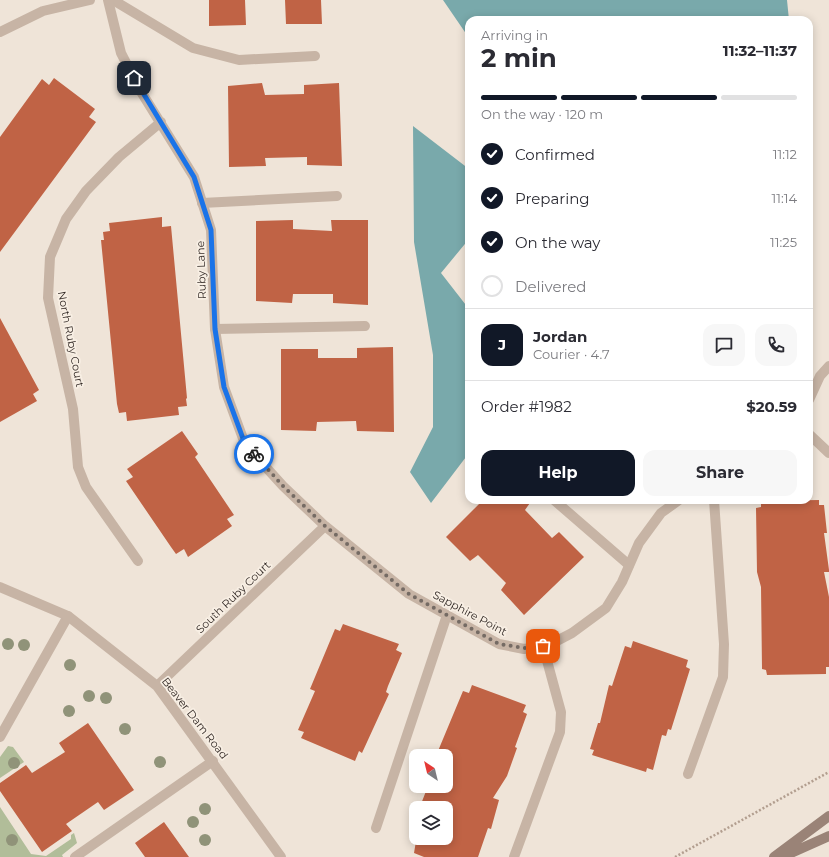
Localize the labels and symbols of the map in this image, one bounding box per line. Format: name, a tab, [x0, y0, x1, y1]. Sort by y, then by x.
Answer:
pin	[117, 61, 151, 95]
street label: Ruby Lane	[193, 240, 209, 299]
street label: North Ruby Court	[55, 290, 87, 389]
courier	[234, 434, 274, 474]
street label: South Ruby Court	[193, 557, 274, 636]
street label: Sapphire Point	[431, 588, 510, 639]
pin	[526, 629, 560, 663]
street label: Beaver Dam Road	[159, 674, 231, 762]
north arrow	[409, 749, 453, 793]

